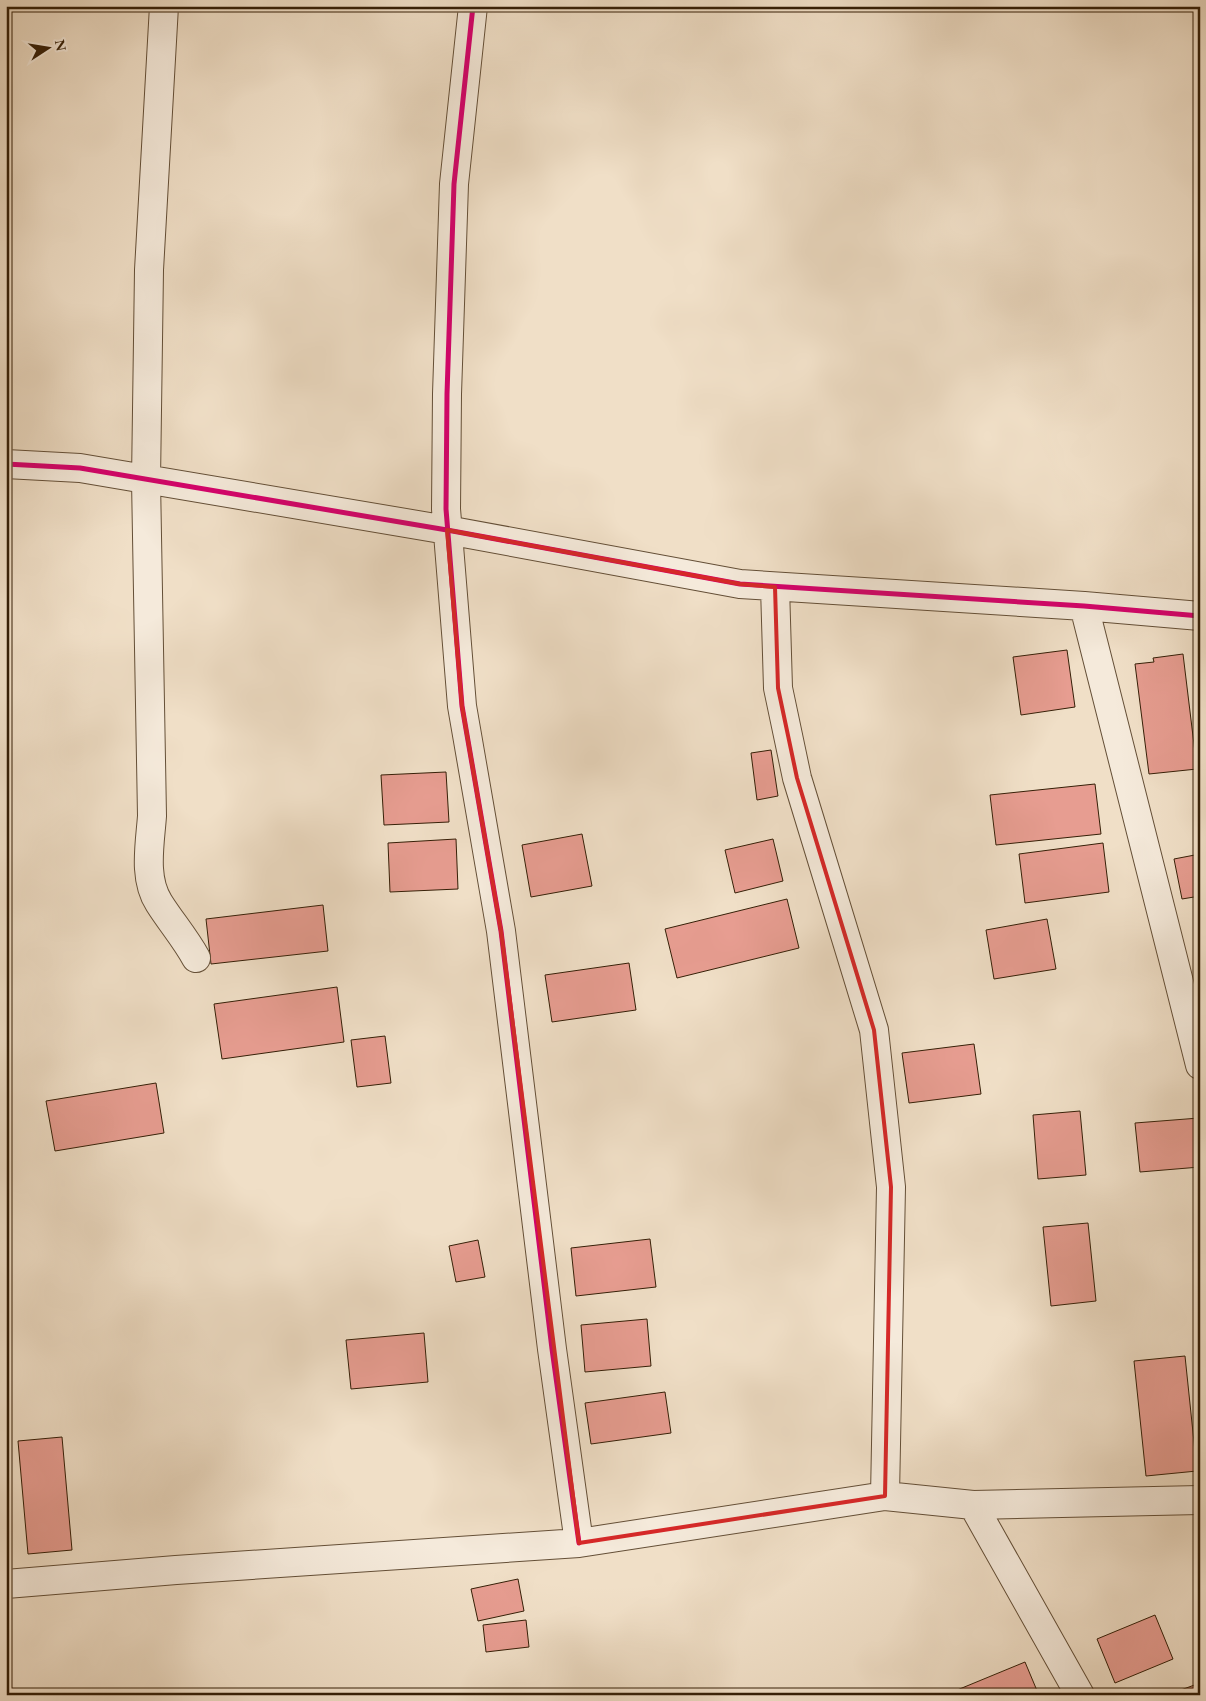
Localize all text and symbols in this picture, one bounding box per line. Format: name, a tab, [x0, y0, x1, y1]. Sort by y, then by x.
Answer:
north arrow	[22, 22, 72, 72]
text: N	[51, 38, 71, 53]

